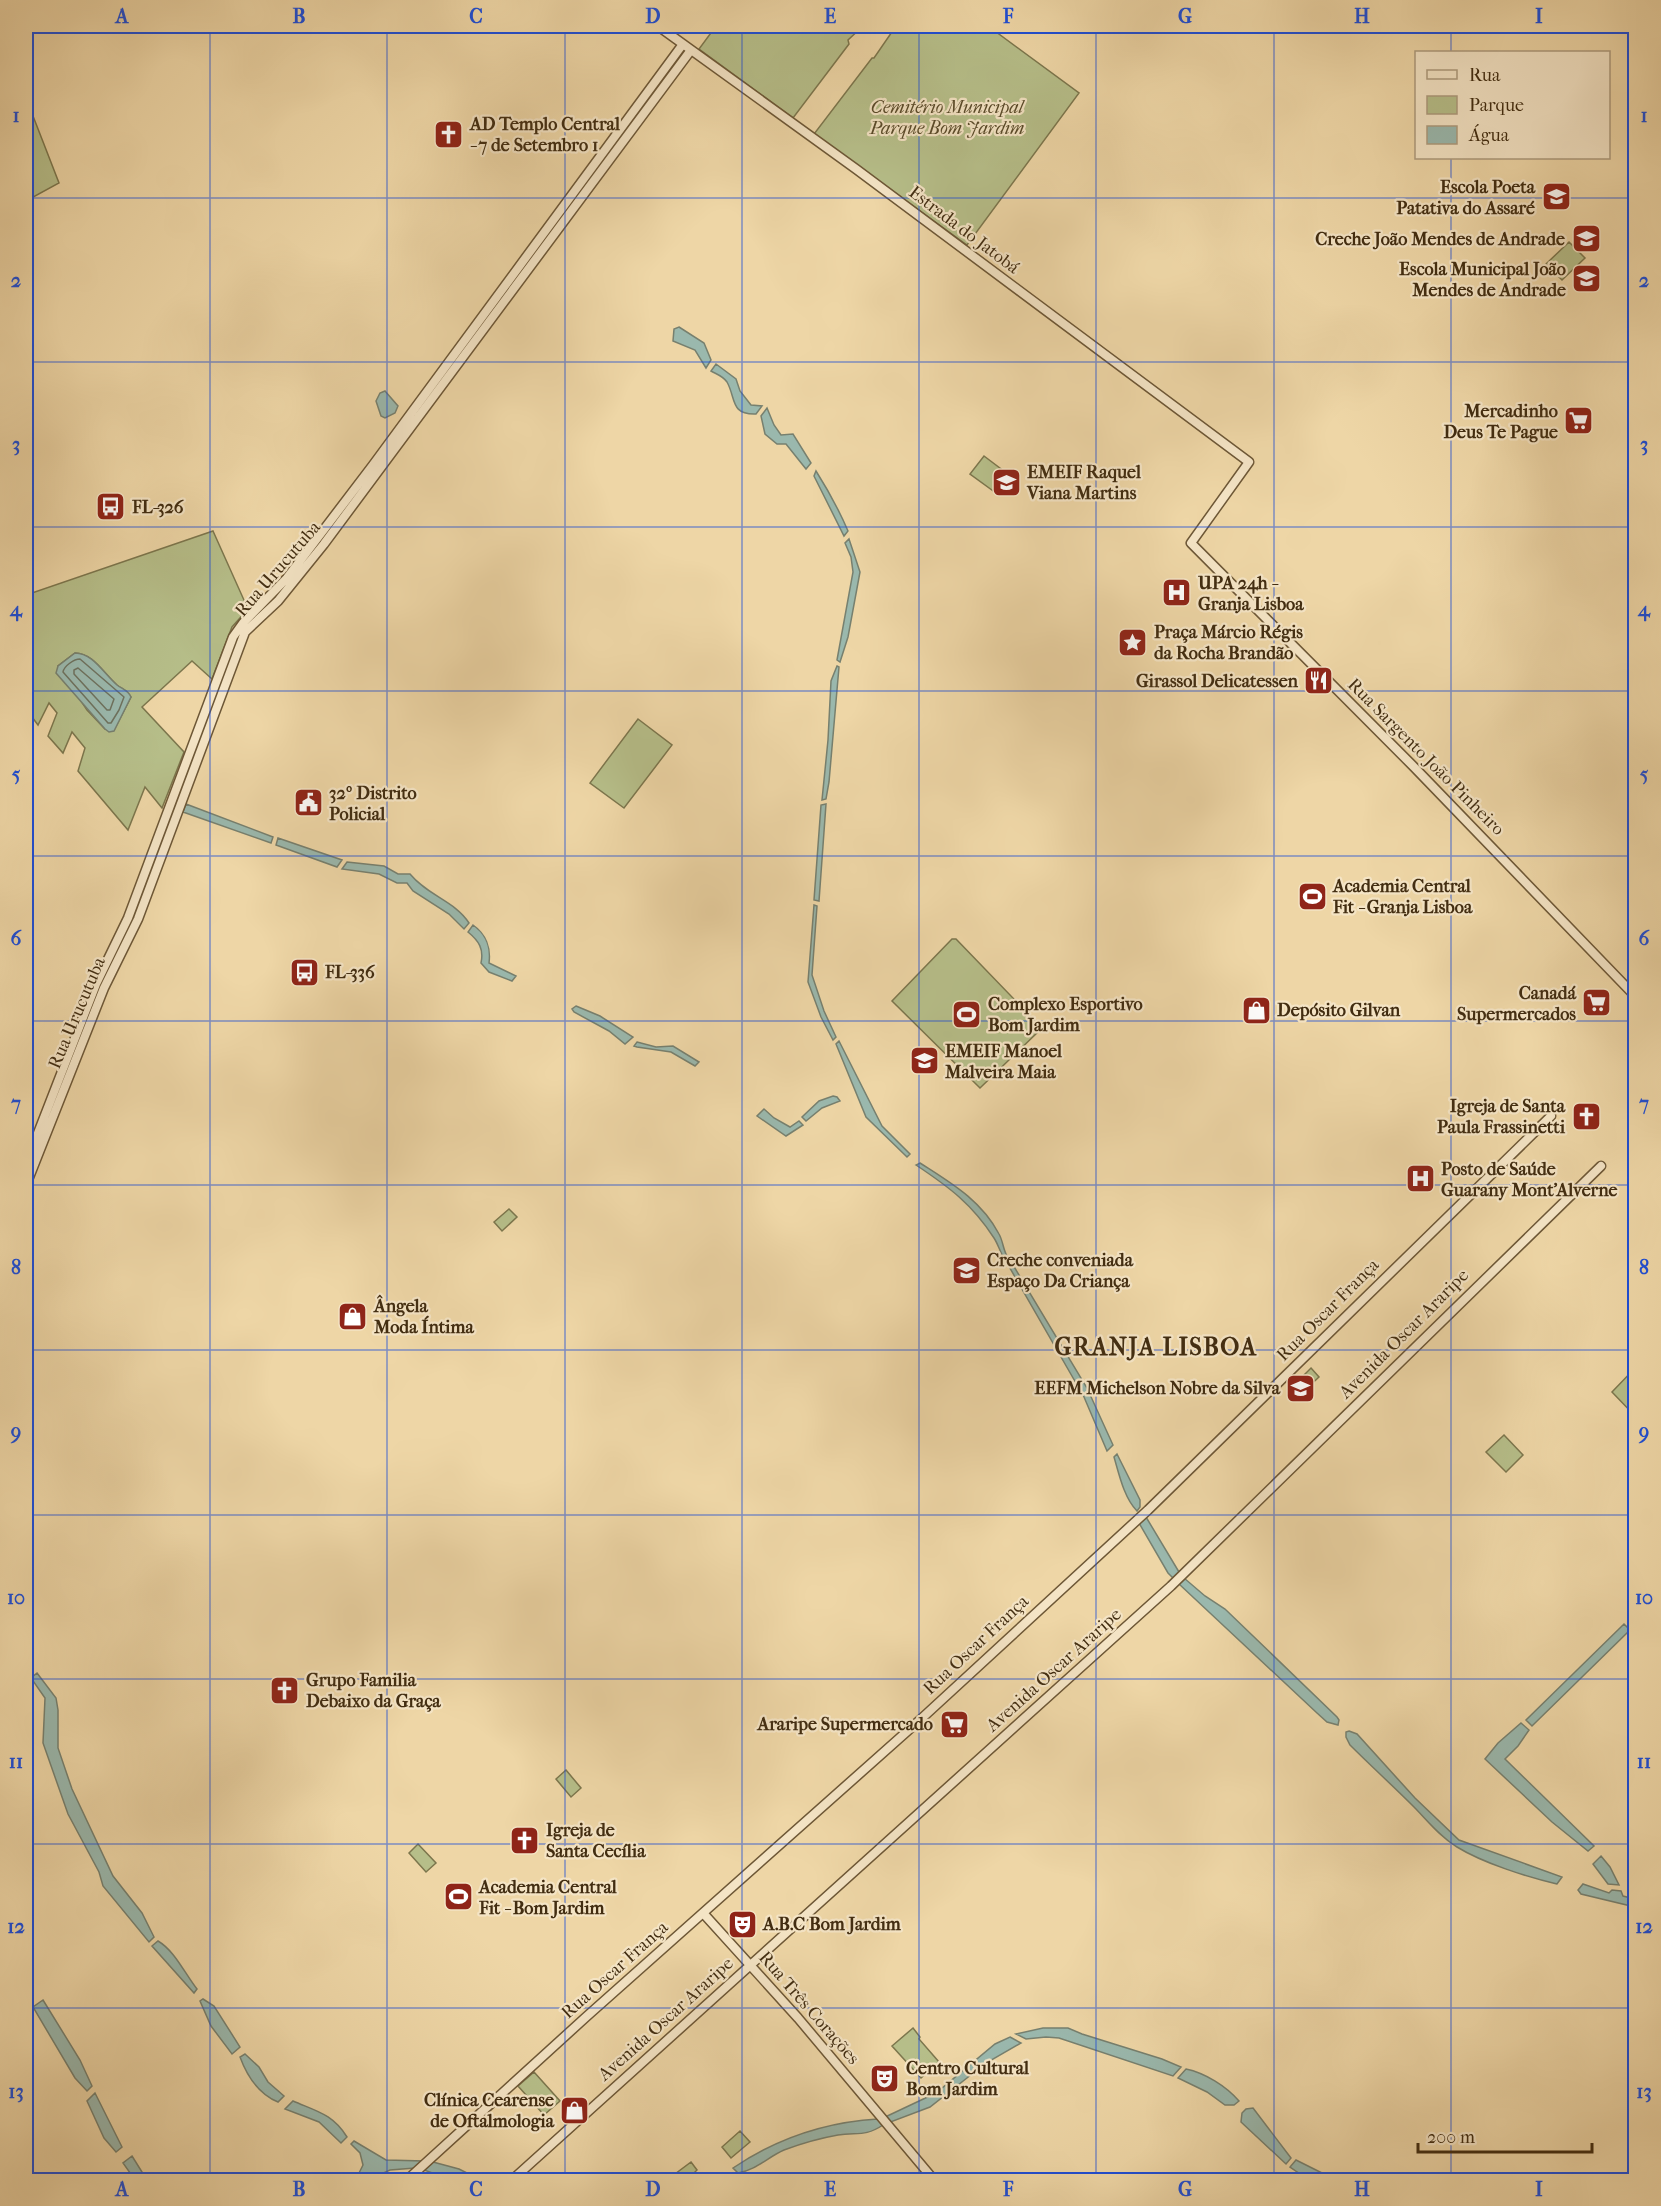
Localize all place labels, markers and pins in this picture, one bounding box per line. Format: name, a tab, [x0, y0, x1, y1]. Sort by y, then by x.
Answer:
place label: AD Templo Central - 7 de Setembro 1	[469, 114, 621, 156]
church icon: AD Templo Central - 7 de Setembro 1	[433, 118, 465, 150]
place label: Escola Poeta Patativa do Assaré	[1396, 177, 1536, 219]
school or university icon: Escola Poeta Patativa do Assaré	[1540, 181, 1572, 213]
school or university icon: Creche João Mendes de Andrade	[1570, 223, 1602, 255]
place label: Creche João Mendes de Andrade	[1315, 229, 1565, 250]
place label: Escola Municipal João Mendes de Andrade	[1399, 259, 1566, 301]
school or university icon: Escola Municipal João Mendes de Andrade	[1571, 263, 1603, 295]
place label: Mercadinho Deus Te Pague	[1443, 401, 1558, 443]
supermarket icon: Mercadinho Deus Te Pague	[1563, 405, 1595, 437]
place label: EMEIF Raquel Viana Martins	[1026, 462, 1142, 504]
school or university icon: EMEIF Raquel Viana Martins	[990, 466, 1022, 498]
bus stop icon: FL-326	[95, 491, 127, 523]
place label: FL-326	[131, 497, 185, 518]
place label: UPA 24h - Granja Lisboa	[1197, 573, 1304, 615]
hospital icon: UPA 24h - Granja Lisboa	[1161, 577, 1193, 609]
place label: Praça Márcio Régis da Rocha Brandão	[1154, 622, 1303, 664]
place icon: Praça Márcio Régis da Rocha Brandão	[1117, 626, 1149, 658]
restaurant icon: Girassol Delicatessen	[1303, 665, 1335, 697]
place label: Girassol Delicatessen	[1136, 671, 1299, 692]
place label: 32º Distrito Policial	[329, 783, 417, 825]
public building icon: 32º Distrito Policial	[292, 787, 324, 819]
place label: Academia Central Fit - Granja Lisboa	[1332, 876, 1473, 918]
sports icon: Academia Central Fit - Granja Lisboa	[1296, 880, 1328, 912]
bus stop icon: FL-336	[288, 956, 320, 988]
place label: FL-336	[324, 962, 376, 983]
place label: Canadá Supermercados	[1457, 983, 1577, 1025]
supermarket icon: Canadá Supermercados	[1581, 987, 1613, 1019]
place label: Complexo Esportivo Bom Jardim	[988, 994, 1143, 1036]
shop icon: Depósito Gilvan	[1240, 994, 1272, 1026]
sports icon: Complexo Esportivo Bom Jardim	[951, 998, 983, 1030]
place label: Depósito Gilvan	[1277, 1000, 1401, 1021]
place label: EMEIF Manoel Malveira Maia	[944, 1041, 1063, 1083]
school or university icon: EMEIF Manoel Malveira Maia	[908, 1045, 940, 1077]
place label: Igreja de Santa Paula Frassinetti	[1437, 1096, 1566, 1138]
church icon: Igreja de Santa Paula Frassinetti	[1570, 1100, 1602, 1132]
place label: Posto de Saúde Guarany Mont'Alverne	[1441, 1159, 1618, 1201]
hospital icon: Posto de Saúde Guarany Mont'Alverne	[1404, 1163, 1436, 1195]
place label: Creche conveniada Espaço Da Criança	[987, 1250, 1134, 1292]
school or university icon: Creche conveniada Espaço Da Criança	[950, 1254, 982, 1286]
place label: Ângela Moda Íntima	[373, 1294, 474, 1338]
shop icon: Ângela Moda Íntima	[337, 1300, 369, 1332]
school or university icon: EEFM Michelson Nobre da Silva	[1285, 1372, 1317, 1404]
place label: EEFM Michelson Nobre da Silva	[1034, 1378, 1281, 1399]
place label: Grupo Familia Debaixo da Graça	[306, 1670, 441, 1712]
church icon: Grupo Familia Debaixo da Graça	[269, 1674, 301, 1706]
supermarket icon: Araripe Supermercado	[938, 1708, 970, 1740]
place label: Araripe Supermercado	[757, 1714, 933, 1735]
place label: Igreja de Santa Cecília	[546, 1820, 646, 1862]
church icon: Igreja de Santa Cecília	[509, 1824, 541, 1856]
place label: Academia Central Fit - Bom Jardim	[478, 1877, 618, 1919]
sports icon: Academia Central Fit - Bom Jardim	[442, 1881, 474, 1913]
theatre icon: A.B.C Bom Jardim	[726, 1908, 758, 1940]
place label: A.B.C Bom Jardim	[762, 1914, 902, 1935]
place label: Centro Cultural Bom Jardim	[906, 2058, 1030, 2100]
theatre icon: Centro Cultural Bom Jardim	[869, 2062, 901, 2094]
place label: Clínica Cearense de Oftalmologia	[424, 2090, 555, 2132]
shop icon: Clínica Cearense de Oftalmologia	[559, 2094, 591, 2126]

